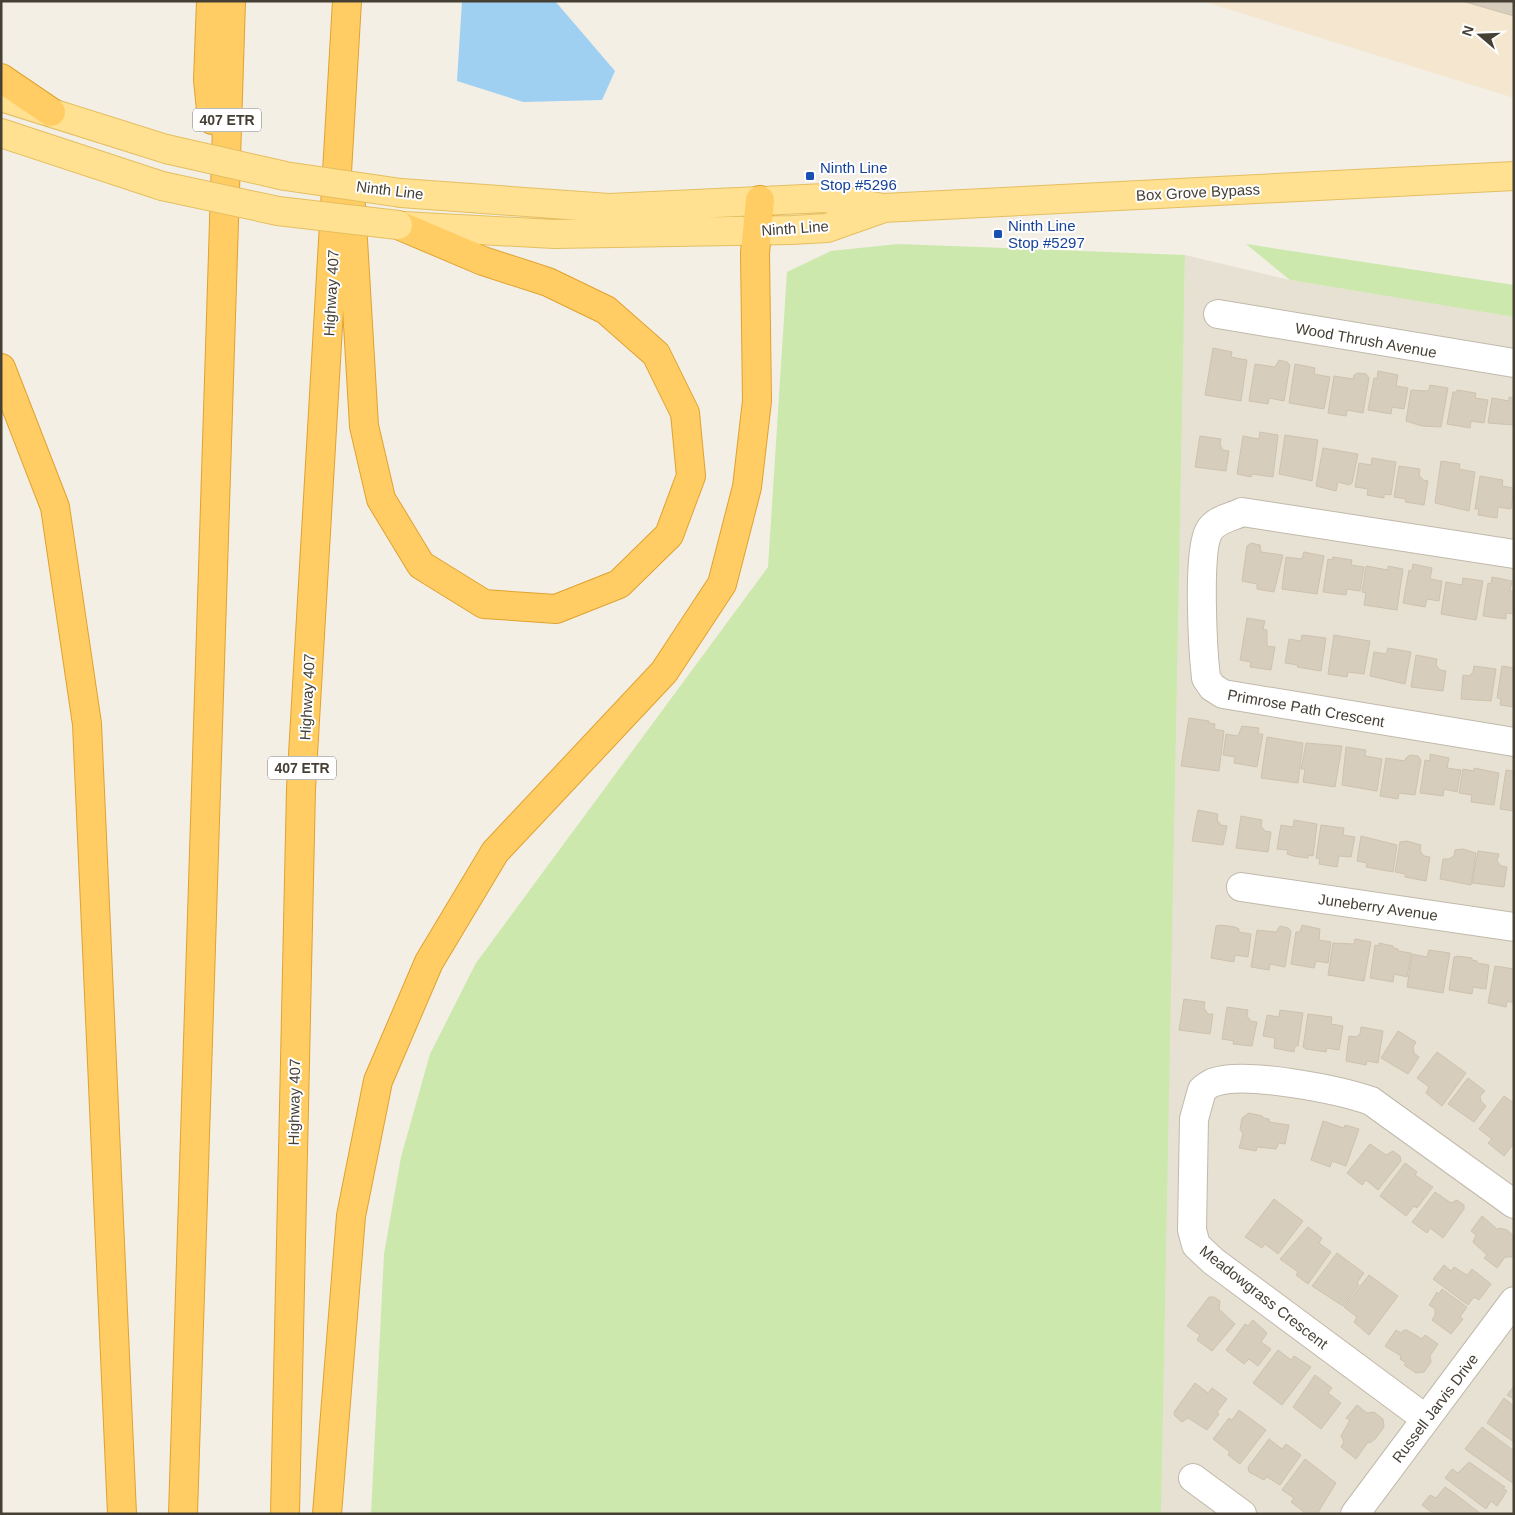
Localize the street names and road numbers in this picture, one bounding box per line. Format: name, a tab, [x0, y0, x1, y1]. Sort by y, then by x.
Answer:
road number: 407 ETR	[193, 108, 261, 132]
street label: Ninth Line	[355, 177, 425, 203]
street label: Box Grove Bypass	[1136, 180, 1260, 204]
street label: Ninth Line	[761, 217, 829, 239]
street label: Highway 407	[320, 249, 342, 337]
street label: Wood Thrush Avenue	[1294, 319, 1438, 361]
street label: Highway 407	[296, 653, 318, 741]
street label: Primrose Path Crescent	[1226, 686, 1387, 730]
road number: 407 ETR	[268, 756, 336, 780]
street label: Juneberry Avenue	[1317, 890, 1439, 924]
street label: Highway 407	[285, 1058, 303, 1146]
street label: Meadowgrass Crescent	[1197, 1242, 1332, 1353]
street label: Russell Jarvis Drive	[1389, 1350, 1481, 1466]

